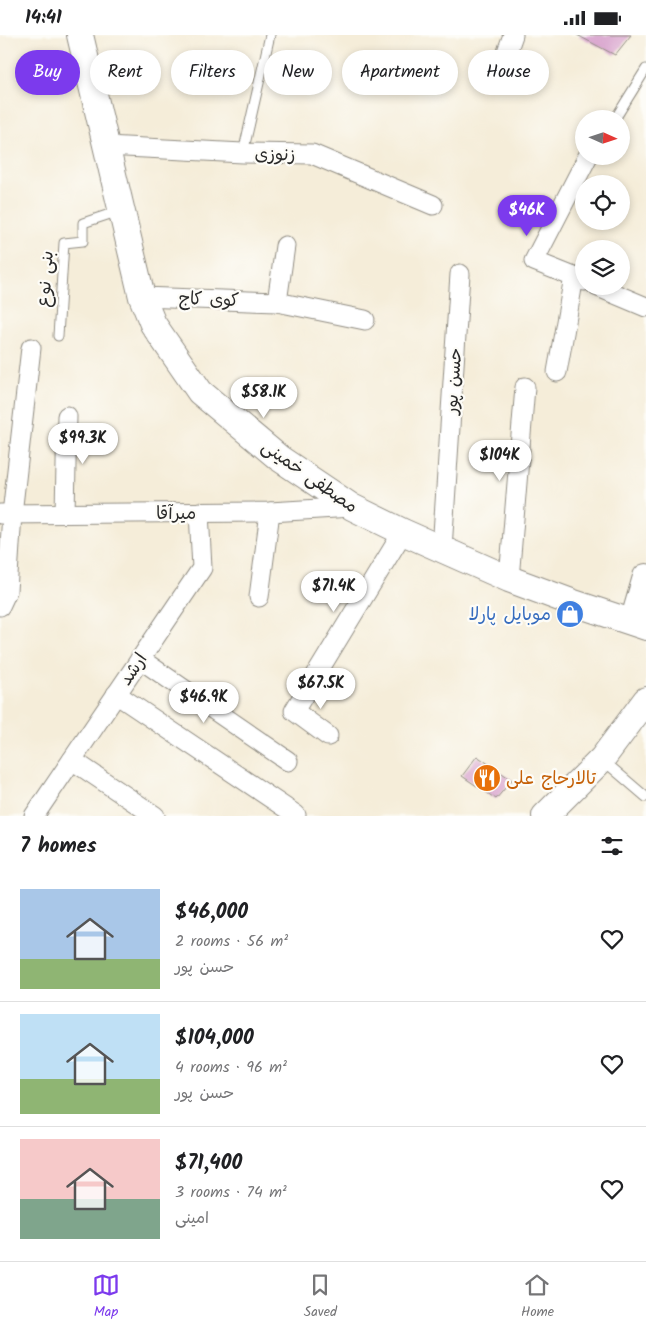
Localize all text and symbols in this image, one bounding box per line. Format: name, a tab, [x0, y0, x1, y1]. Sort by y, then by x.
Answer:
text: 14:41	[25, 3, 62, 33]
chip: Buy	[15, 50, 80, 95]
chip: Rent	[90, 50, 161, 95]
chip: Filters	[171, 50, 254, 95]
chip: New	[264, 50, 332, 95]
chip: Apartment	[342, 50, 458, 95]
chip: House	[468, 50, 549, 95]
north arrow	[575, 110, 630, 165]
map controls	[575, 110, 630, 295]
street label: زنوزی	[254, 141, 296, 170]
button: locate	[575, 175, 630, 230]
pin: $46K	[497, 195, 557, 237]
text: $46K	[509, 198, 545, 223]
button: layers	[575, 240, 630, 295]
street label: بنی نوع	[30, 250, 63, 309]
street label: کوی کاج	[178, 285, 240, 316]
street label: حسن پور	[438, 347, 471, 417]
pin: $58.1K	[223, 377, 305, 419]
text: $58.1K	[241, 380, 287, 405]
pin: $99.3K	[42, 423, 124, 465]
text: $99.3K	[59, 426, 107, 451]
street label: مصطفی خمینی	[255, 433, 364, 521]
pin: $104K	[465, 439, 535, 482]
text: $104K	[480, 443, 520, 468]
street label: میرآقا	[156, 500, 196, 529]
pin: $71.4K	[293, 571, 375, 613]
text: $71.4K	[312, 574, 356, 599]
shop icon: موبایل پارلا	[555, 599, 585, 629]
place label: موبایل پارلا	[468, 601, 551, 630]
street label: ارشد	[113, 647, 156, 692]
pin: $67.5K	[280, 667, 362, 710]
text: $67.5K	[297, 671, 345, 696]
pin: $46.9K	[163, 681, 245, 724]
text: $46.9K	[180, 685, 228, 710]
restaurant icon: تالارحاج علی	[472, 763, 502, 793]
place label: تالارحاج علی	[506, 765, 597, 794]
text: 7 homes	[20, 830, 97, 863]
icon: filters	[598, 832, 626, 860]
text: $46,000	[175, 896, 248, 929]
icon: home	[60, 909, 120, 969]
icon: heart	[598, 925, 626, 953]
text: 2 rooms · 56 m²	[175, 929, 288, 954]
text: حسن پور	[175, 955, 234, 980]
text: $104,000	[175, 1022, 254, 1055]
icon: home	[60, 1034, 120, 1094]
icon: heart	[598, 1050, 626, 1078]
text: 4 rooms · 96 m²	[175, 1055, 287, 1080]
text: حسن پور	[175, 1081, 234, 1106]
text: $71,400	[175, 1147, 242, 1180]
icon: home	[60, 1159, 120, 1219]
icon: heart	[598, 1175, 626, 1203]
text: 3 rooms · 74 m²	[175, 1180, 287, 1205]
text: امینی	[175, 1206, 209, 1231]
tab: Map	[92, 1271, 120, 1323]
tab: Saved	[304, 1271, 337, 1323]
tab: Home	[521, 1271, 554, 1323]

